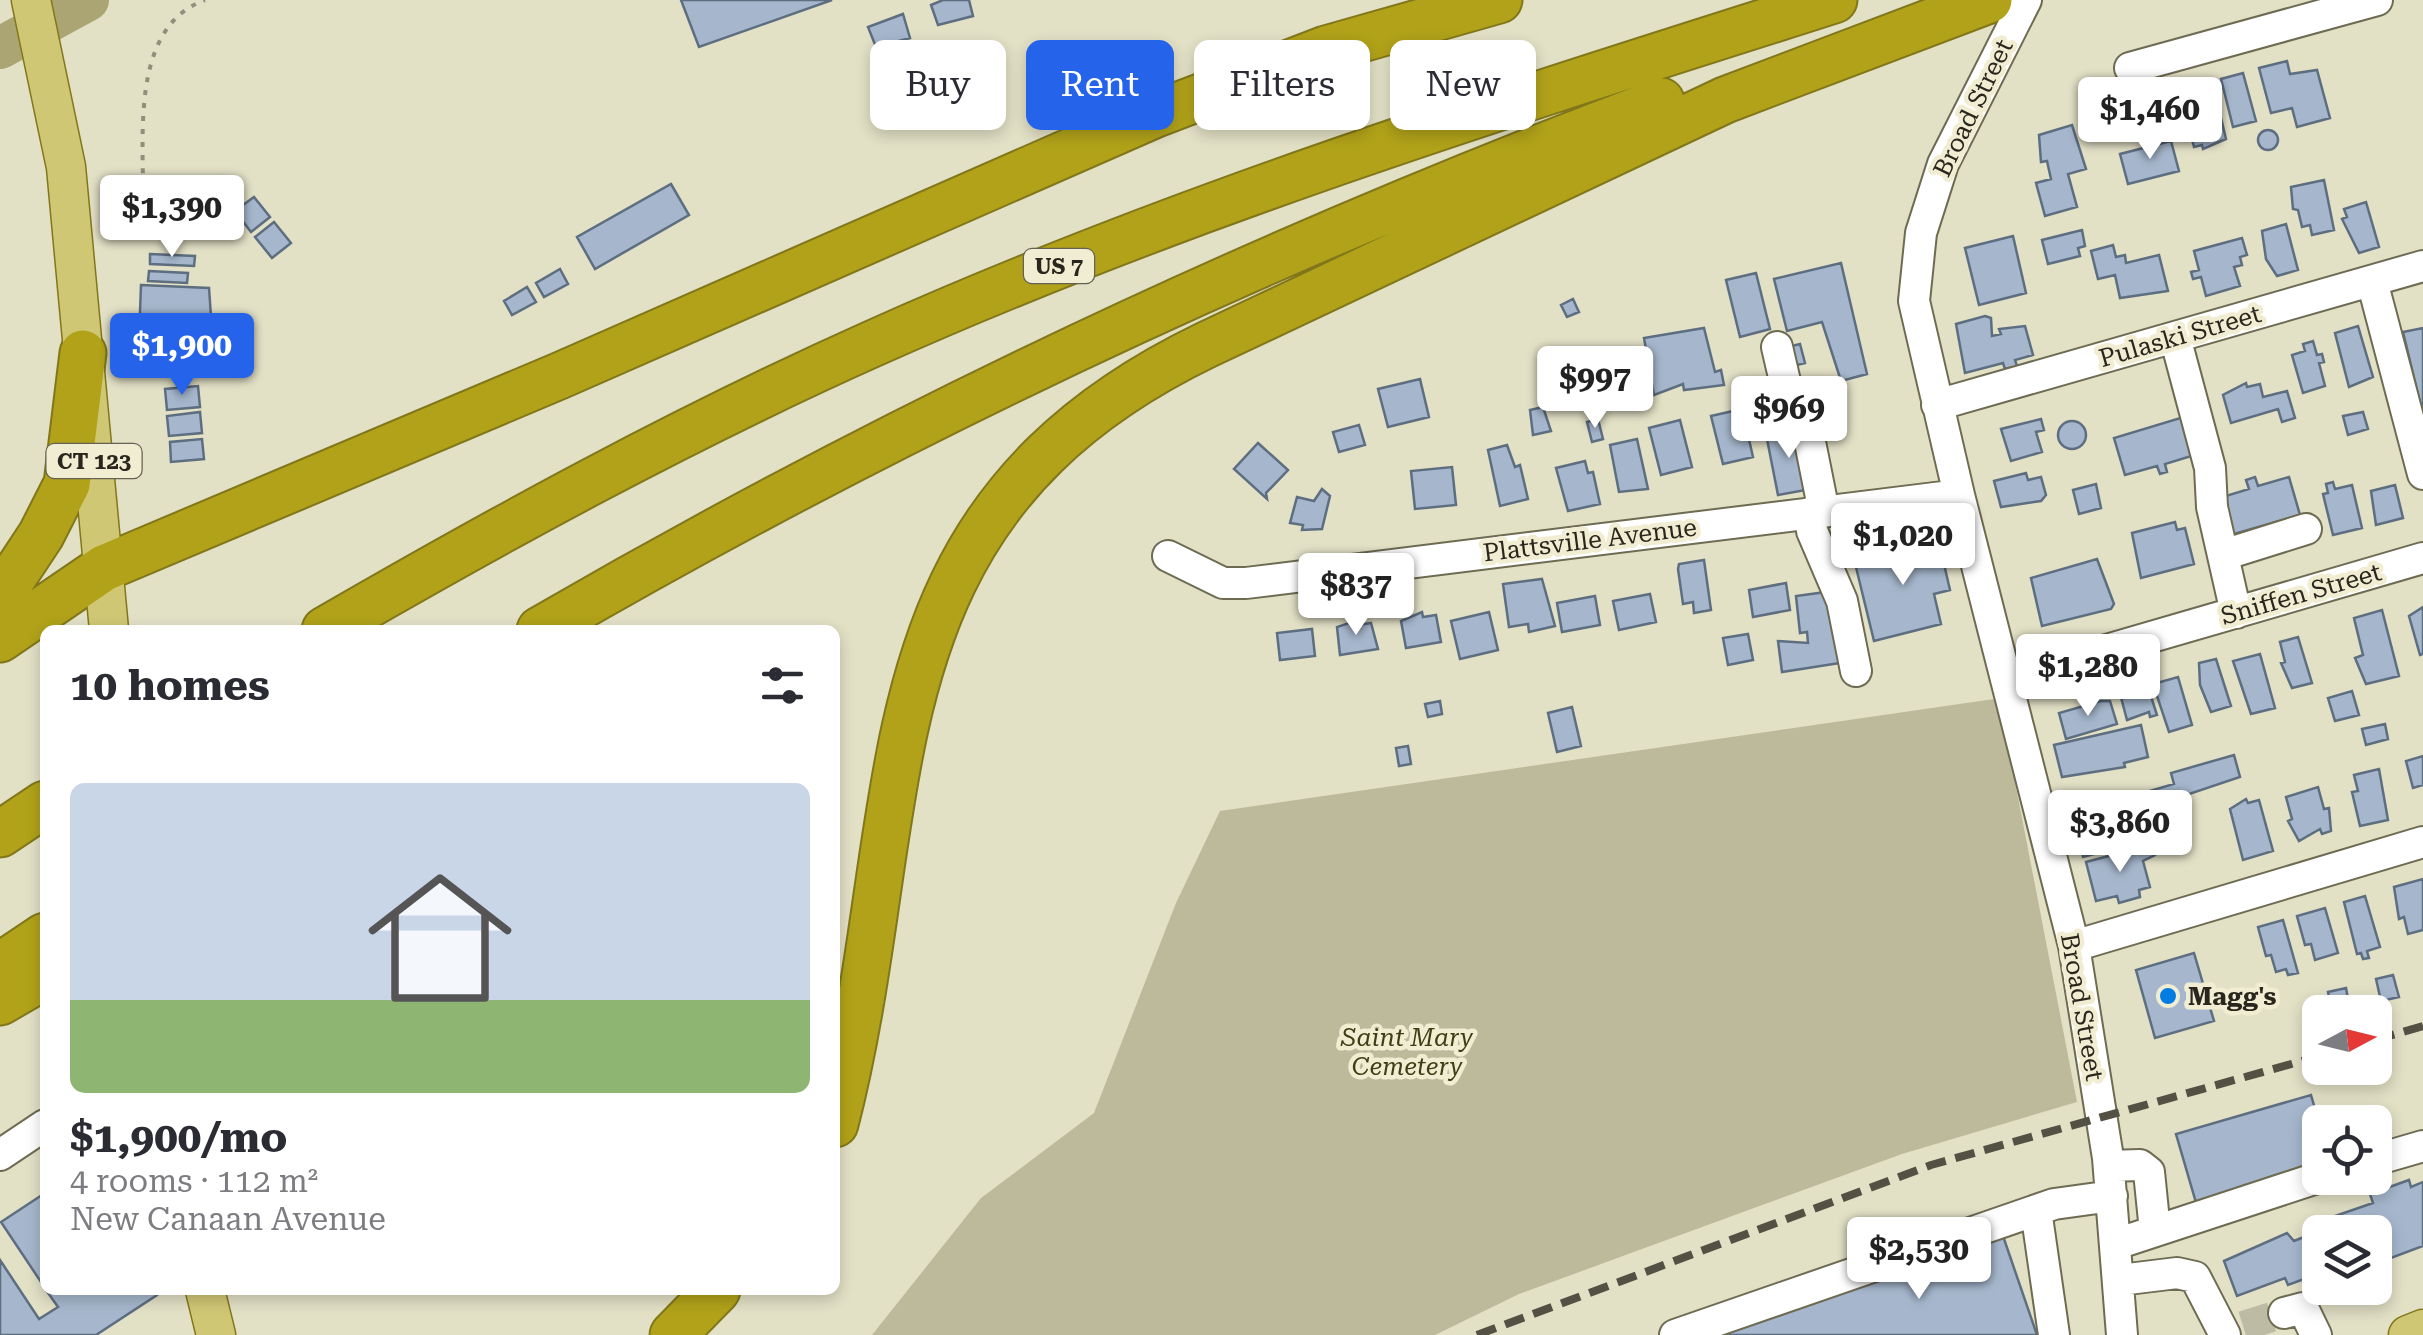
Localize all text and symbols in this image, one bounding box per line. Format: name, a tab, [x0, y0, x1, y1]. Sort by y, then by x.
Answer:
street label: Broad Street	[1927, 35, 2019, 181]
chip: Buy	[870, 40, 1006, 130]
chip: Rent	[1026, 40, 1174, 130]
chip: Filters	[1194, 40, 1370, 130]
chip: New	[1390, 40, 1536, 130]
pin: $1,460	[2069, 77, 2231, 162]
text: $1,460	[2100, 90, 2200, 128]
pin: $1,390	[91, 175, 253, 260]
text: $1,390	[122, 188, 222, 226]
road number: US 7	[1024, 249, 1094, 283]
street label: Pulaski Street	[2096, 299, 2264, 373]
pin: $1,900	[101, 313, 263, 398]
text: $1,900	[132, 326, 232, 364]
pin: $997	[1536, 346, 1654, 431]
text: $997	[1559, 359, 1631, 397]
pin: $969	[1730, 376, 1848, 461]
text: $969	[1753, 389, 1825, 427]
road number: CT 123	[46, 444, 142, 478]
pin: $1,020	[1822, 503, 1984, 588]
street label: Plattsville Avenue	[1482, 513, 1698, 567]
text: $1,020	[1853, 516, 1953, 554]
pin: $837	[1297, 553, 1415, 638]
street label: Sniffen Street	[2217, 557, 2385, 631]
text: $837	[1320, 566, 1392, 604]
pin: $1,280	[2007, 634, 2169, 719]
text: $1,280	[2038, 647, 2138, 685]
icon: filters	[755, 658, 810, 713]
text: 10 homes	[70, 661, 270, 710]
pin: $3,860	[2039, 790, 2201, 875]
text: $3,860	[2070, 803, 2170, 841]
icon: home	[350, 848, 530, 1028]
street label: Broad Street	[2055, 931, 2109, 1083]
place label: Magg's	[2188, 982, 2277, 1011]
marker: Magg's	[2157, 985, 2179, 1007]
north arrow	[2302, 995, 2392, 1085]
map controls	[2302, 995, 2392, 1305]
park label: Saint Mary Cemetery	[1340, 1023, 1474, 1081]
button: locate	[2302, 1105, 2392, 1195]
text: $1,900/mo	[70, 1113, 287, 1162]
text: 4 rooms · 112 m²	[70, 1162, 318, 1200]
text: New Canaan Avenue	[70, 1200, 386, 1238]
button: layers	[2302, 1215, 2392, 1305]
pin: $2,530	[1838, 1217, 2000, 1302]
text: $2,530	[1869, 1230, 1969, 1268]

